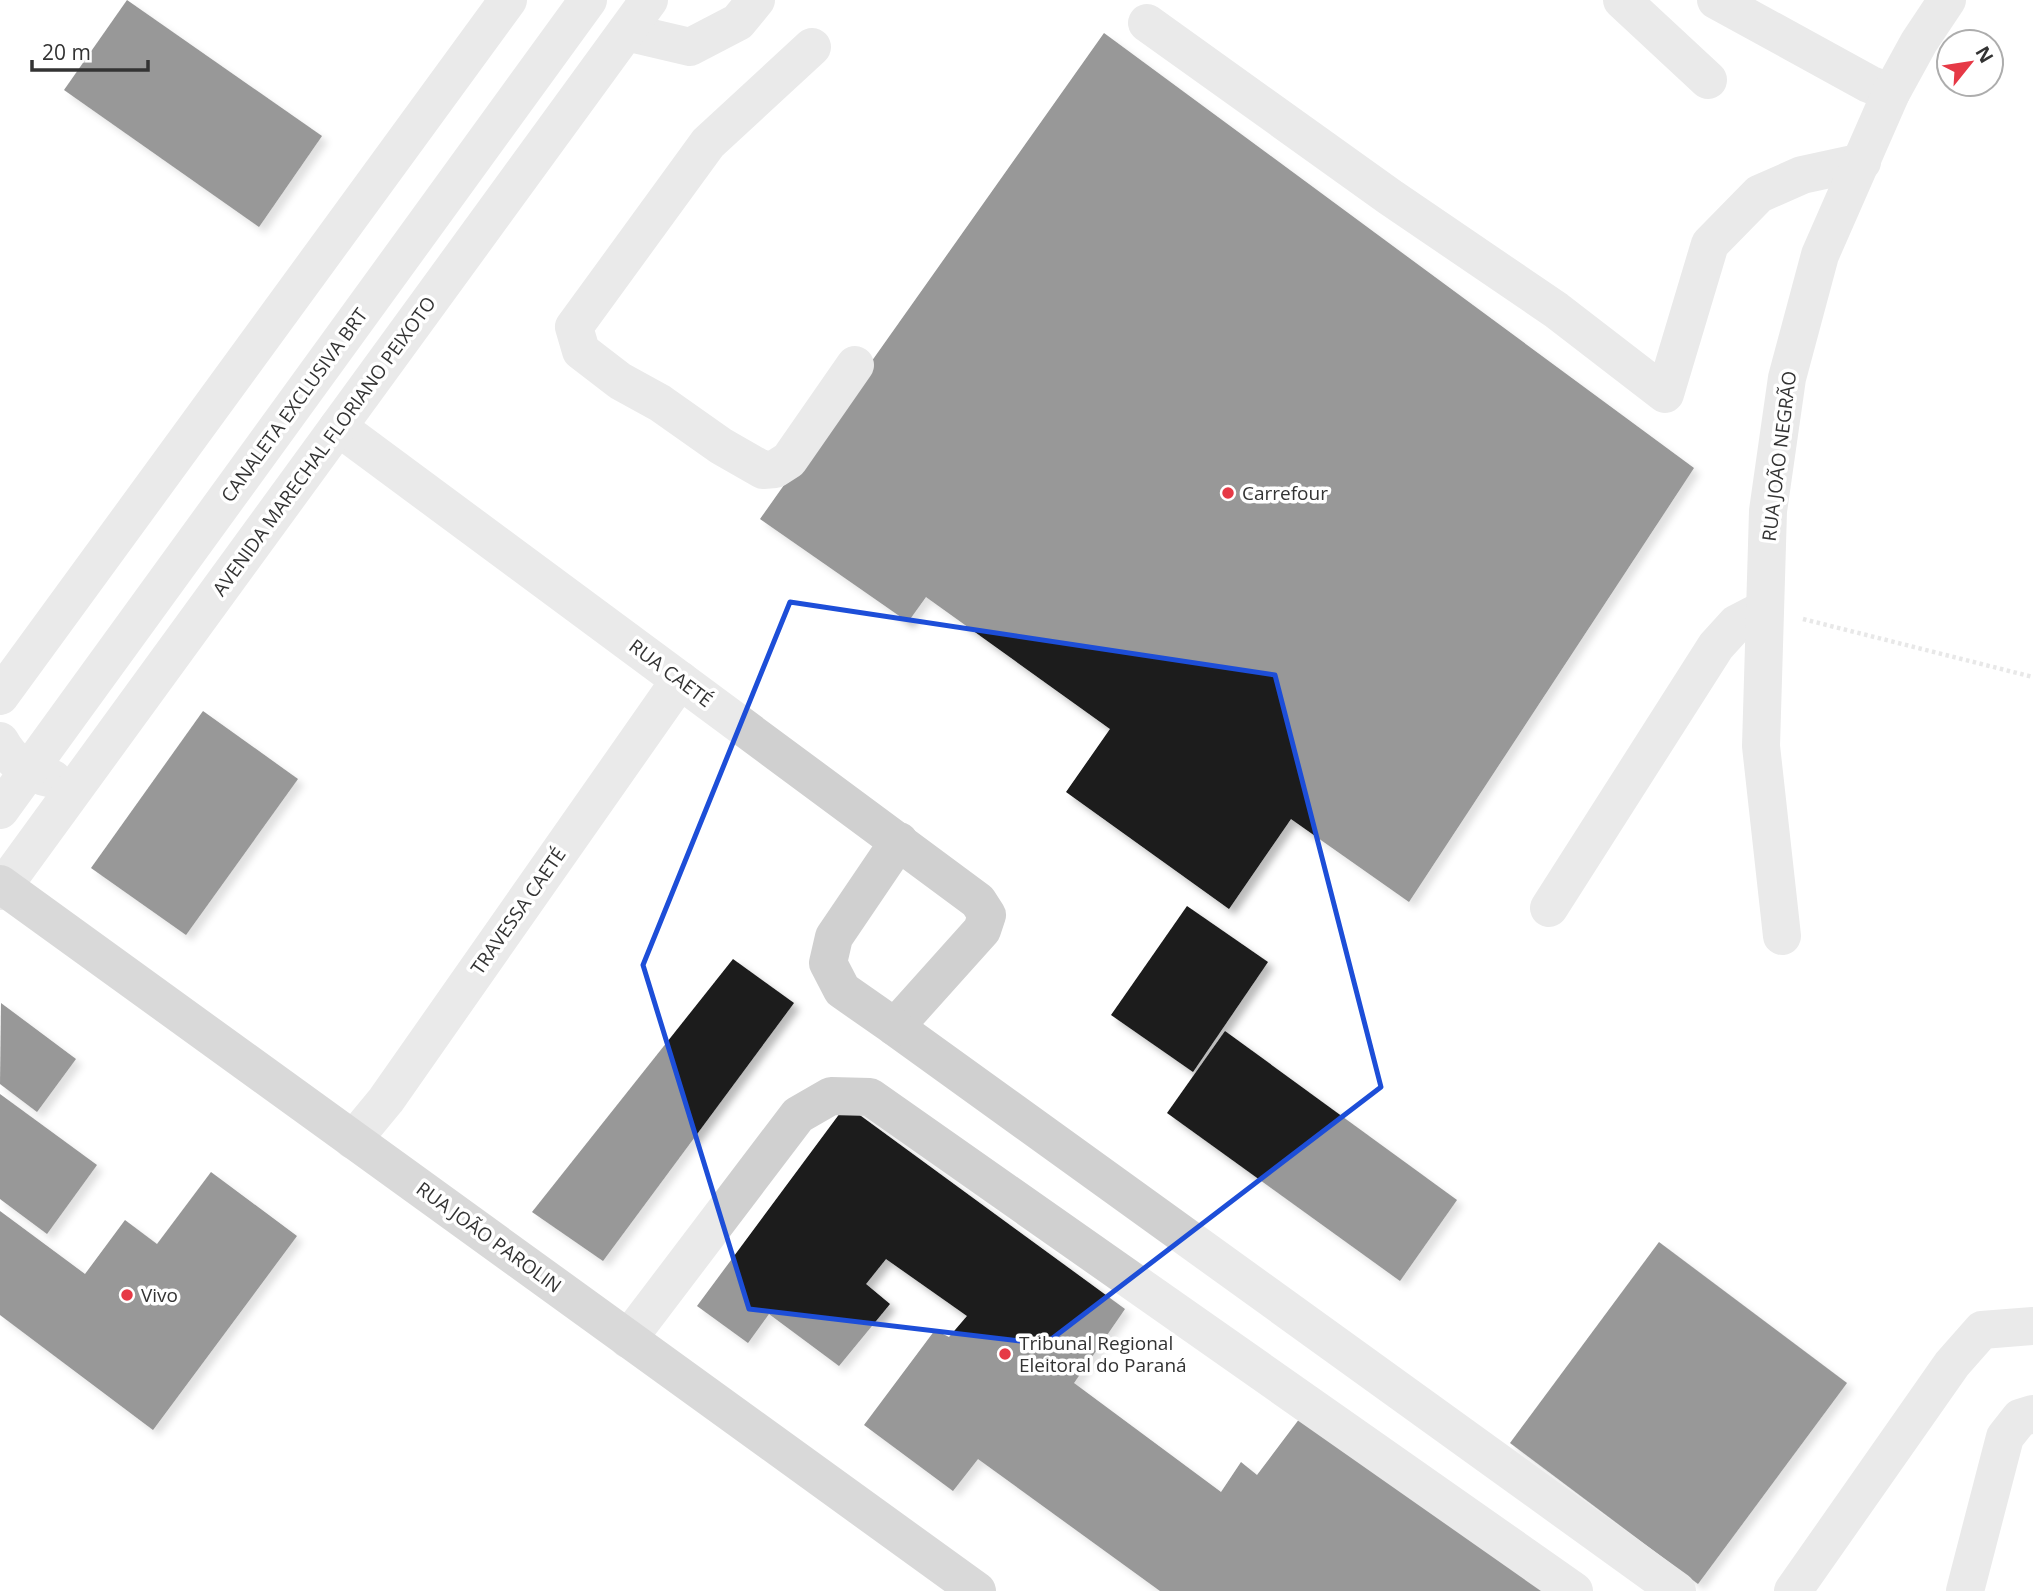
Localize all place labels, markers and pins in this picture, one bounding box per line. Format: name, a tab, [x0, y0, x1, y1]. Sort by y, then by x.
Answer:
place label: Carrefour	[1242, 480, 1328, 506]
marker: Carrefour	[1220, 485, 1236, 501]
place label: Vivo	[141, 1282, 178, 1308]
marker: Vivo	[119, 1287, 135, 1303]
place label: Tribunal Regional Eleitoral do Paraná	[1019, 1330, 1187, 1378]
marker: Tribunal Regional Eleitoral do Paraná	[997, 1346, 1013, 1362]

